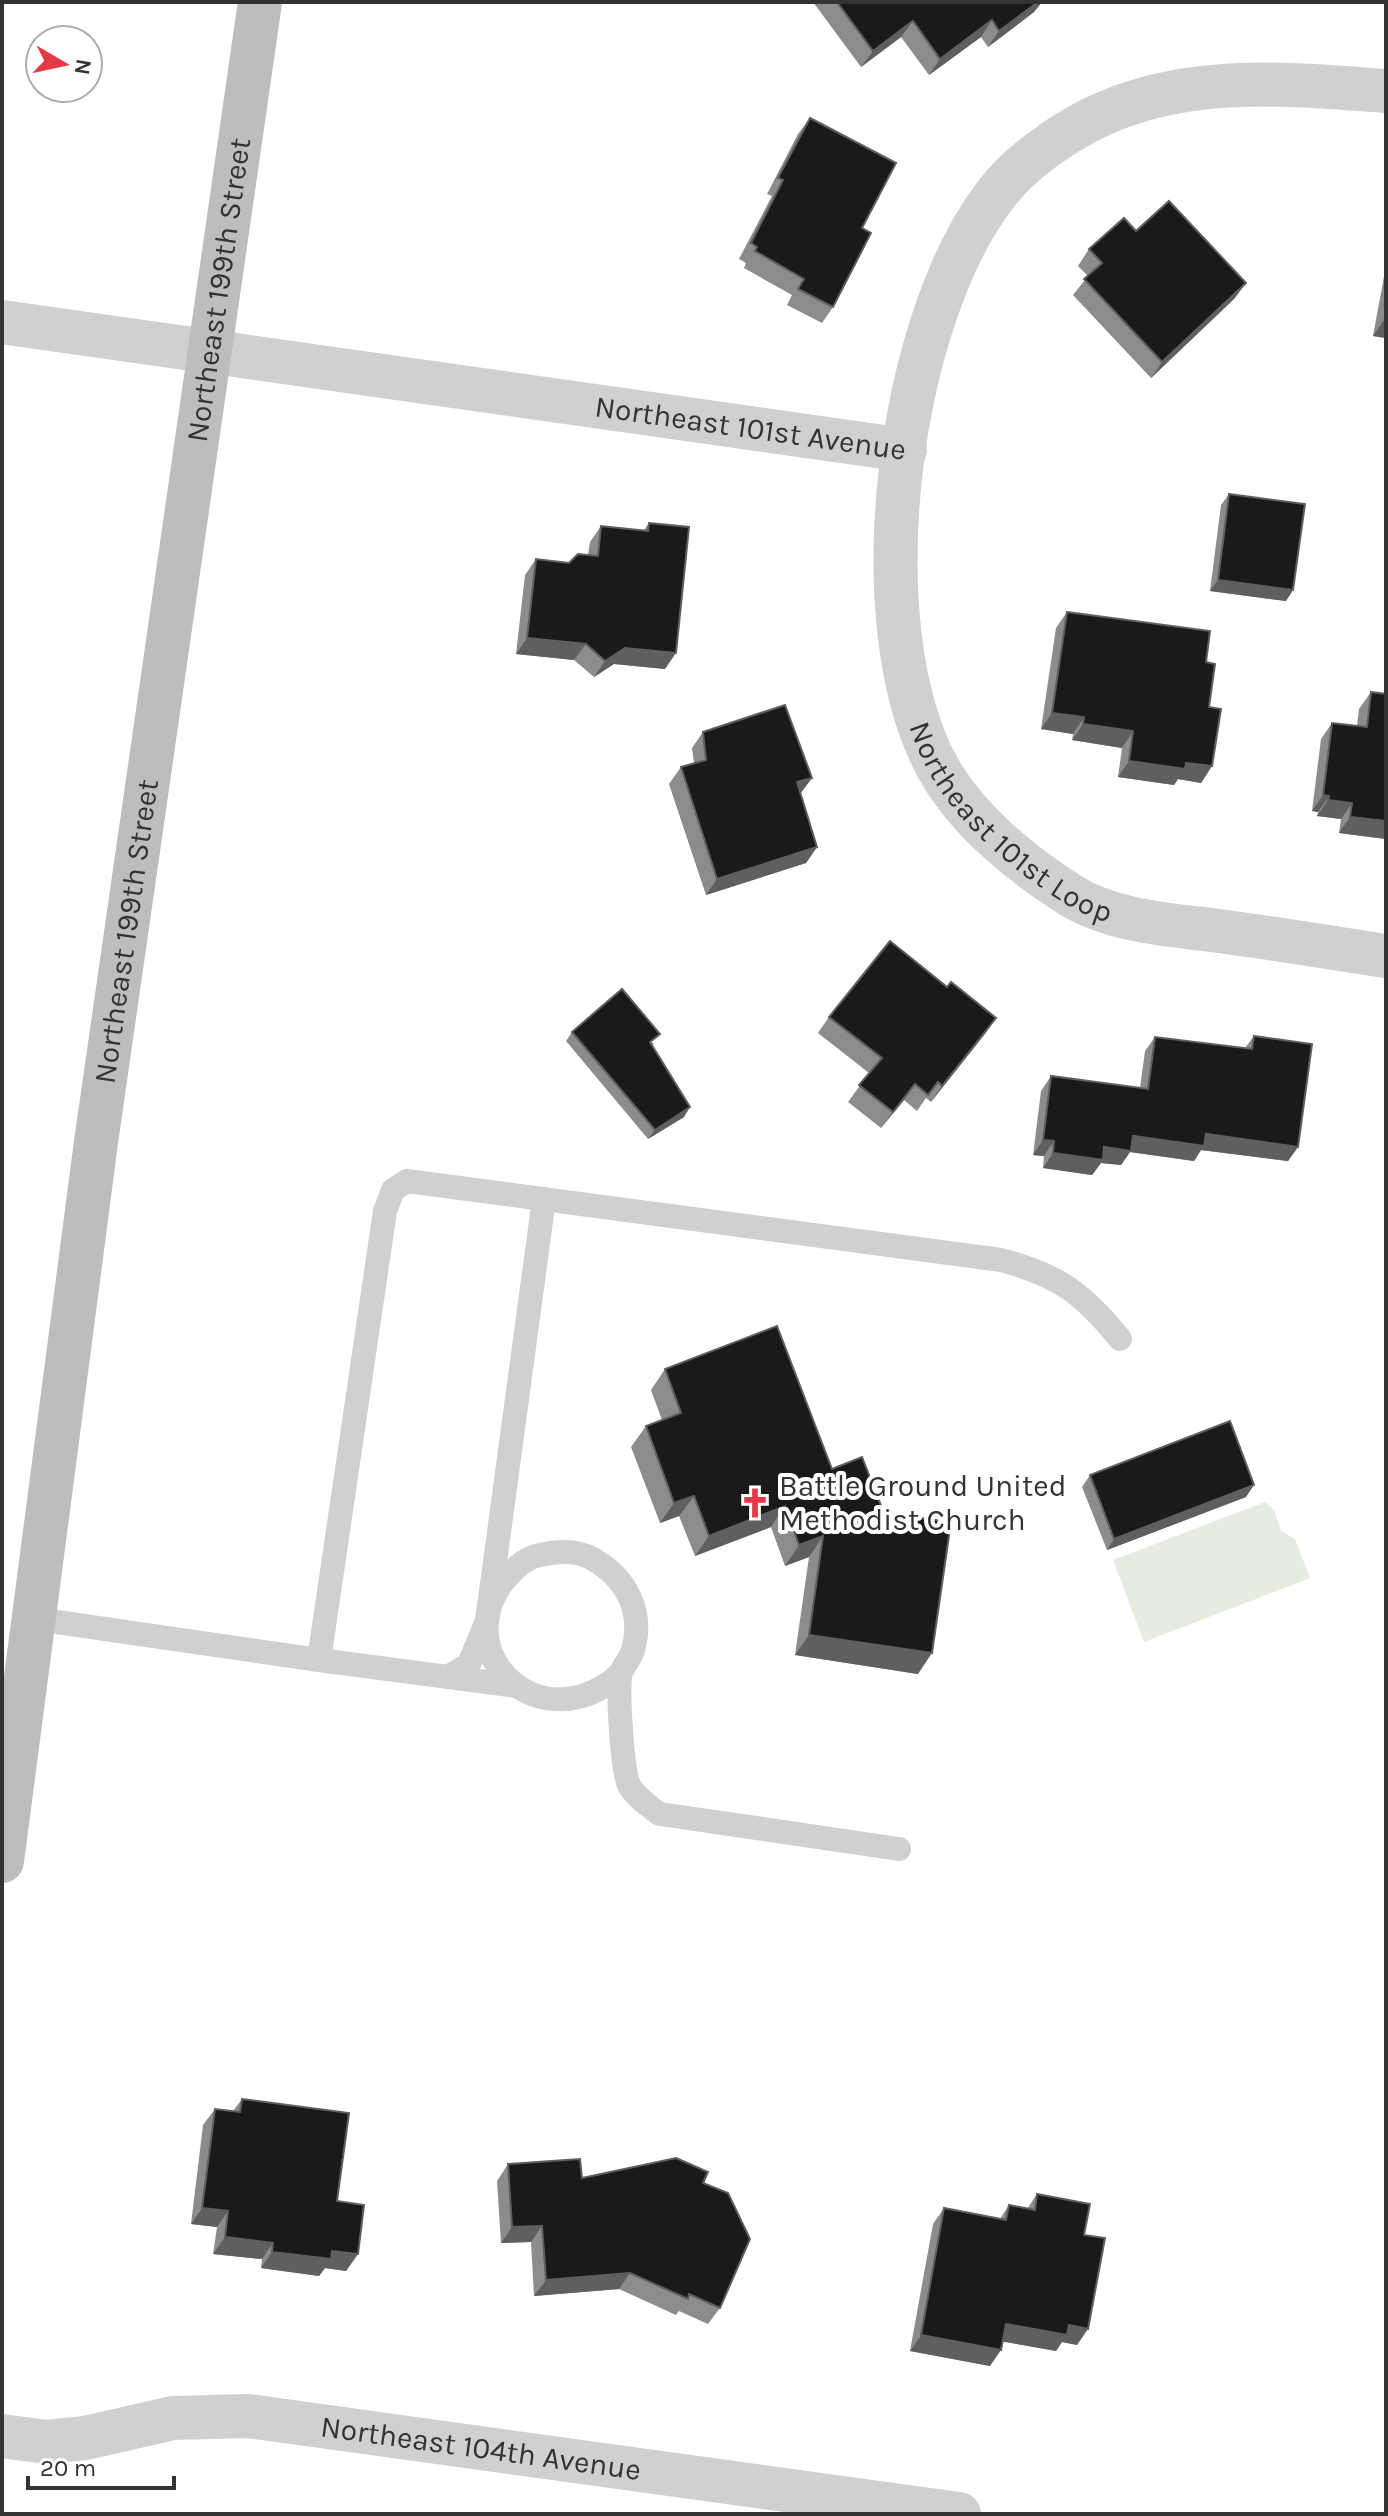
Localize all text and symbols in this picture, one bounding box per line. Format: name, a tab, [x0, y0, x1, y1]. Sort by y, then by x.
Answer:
north arrow	[24, 24, 104, 104]
text: N	[69, 57, 97, 77]
street label: Northeast 199th Street	[179, 135, 258, 444]
street label: Northeast 101st Avenue	[593, 388, 908, 468]
street label: Northeast 101st Loop	[901, 717, 1117, 930]
street label: Northeast 199th Street	[87, 777, 166, 1086]
place label: Battle Ground United Methodist Church	[779, 1468, 1066, 1538]
church icon: Battle Ground United Methodist Church	[738, 1486, 772, 1520]
street label: Northeast 104th Avenue	[318, 2408, 643, 2488]
scale bar	[28, 2440, 174, 2490]
text: 20 m	[40, 2454, 96, 2482]

